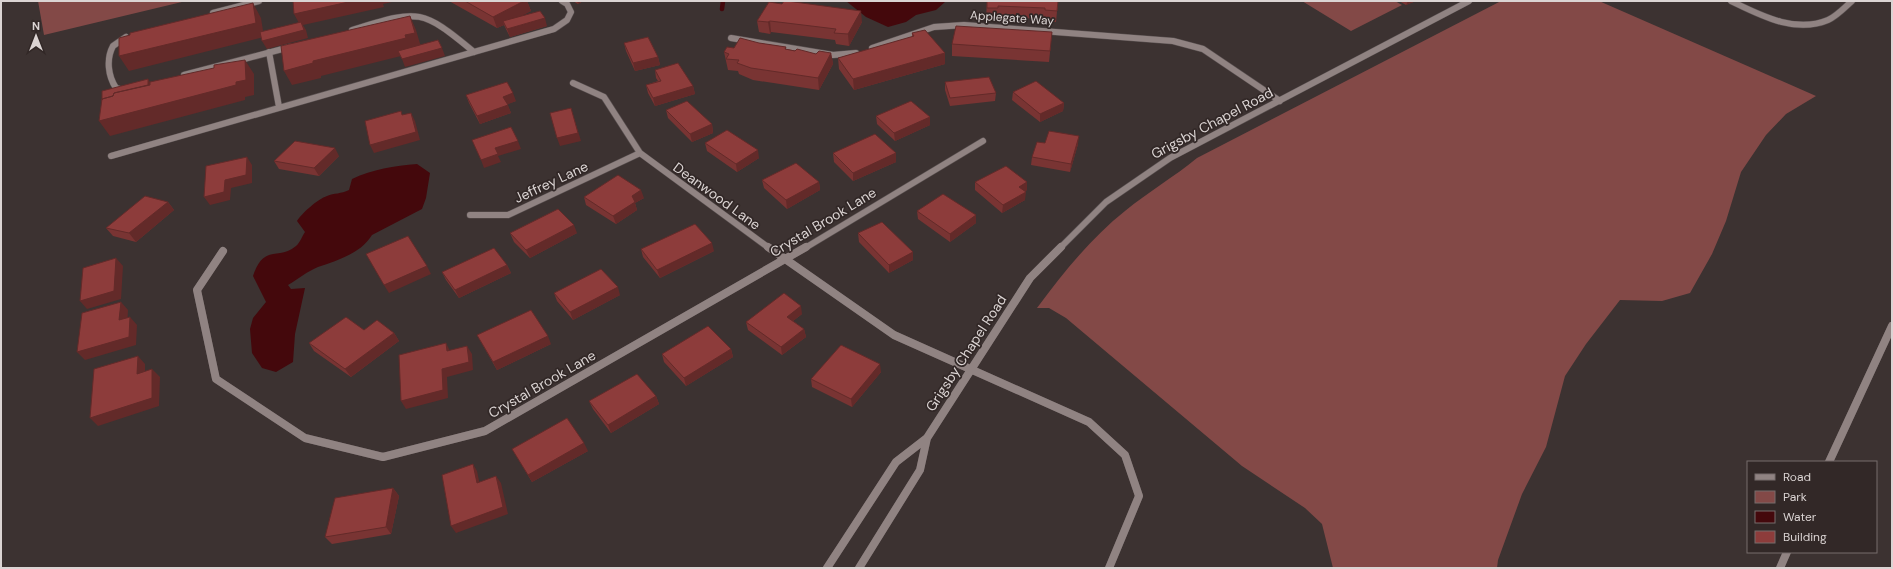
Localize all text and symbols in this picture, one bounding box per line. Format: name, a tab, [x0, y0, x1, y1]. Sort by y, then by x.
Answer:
street label: Applegate Way	[969, 7, 1055, 29]
north arrow	[16, 16, 56, 56]
text: N	[32, 19, 40, 33]
street label: Grigsby Chapel Road	[1148, 83, 1276, 163]
street label: Jeffrey Lane	[511, 157, 591, 207]
street label: Deanwood Lane	[670, 158, 764, 234]
street label: Crystal Brook Lane	[767, 183, 880, 261]
street label: Grigsby Chapel Road	[922, 291, 1010, 415]
street label: Crystal Brook Lane	[485, 346, 599, 422]
legend	[1747, 461, 1877, 553]
text: Road	[1783, 469, 1811, 485]
text: Park	[1783, 489, 1807, 505]
text: Water	[1783, 509, 1817, 525]
text: Building	[1783, 529, 1827, 545]

